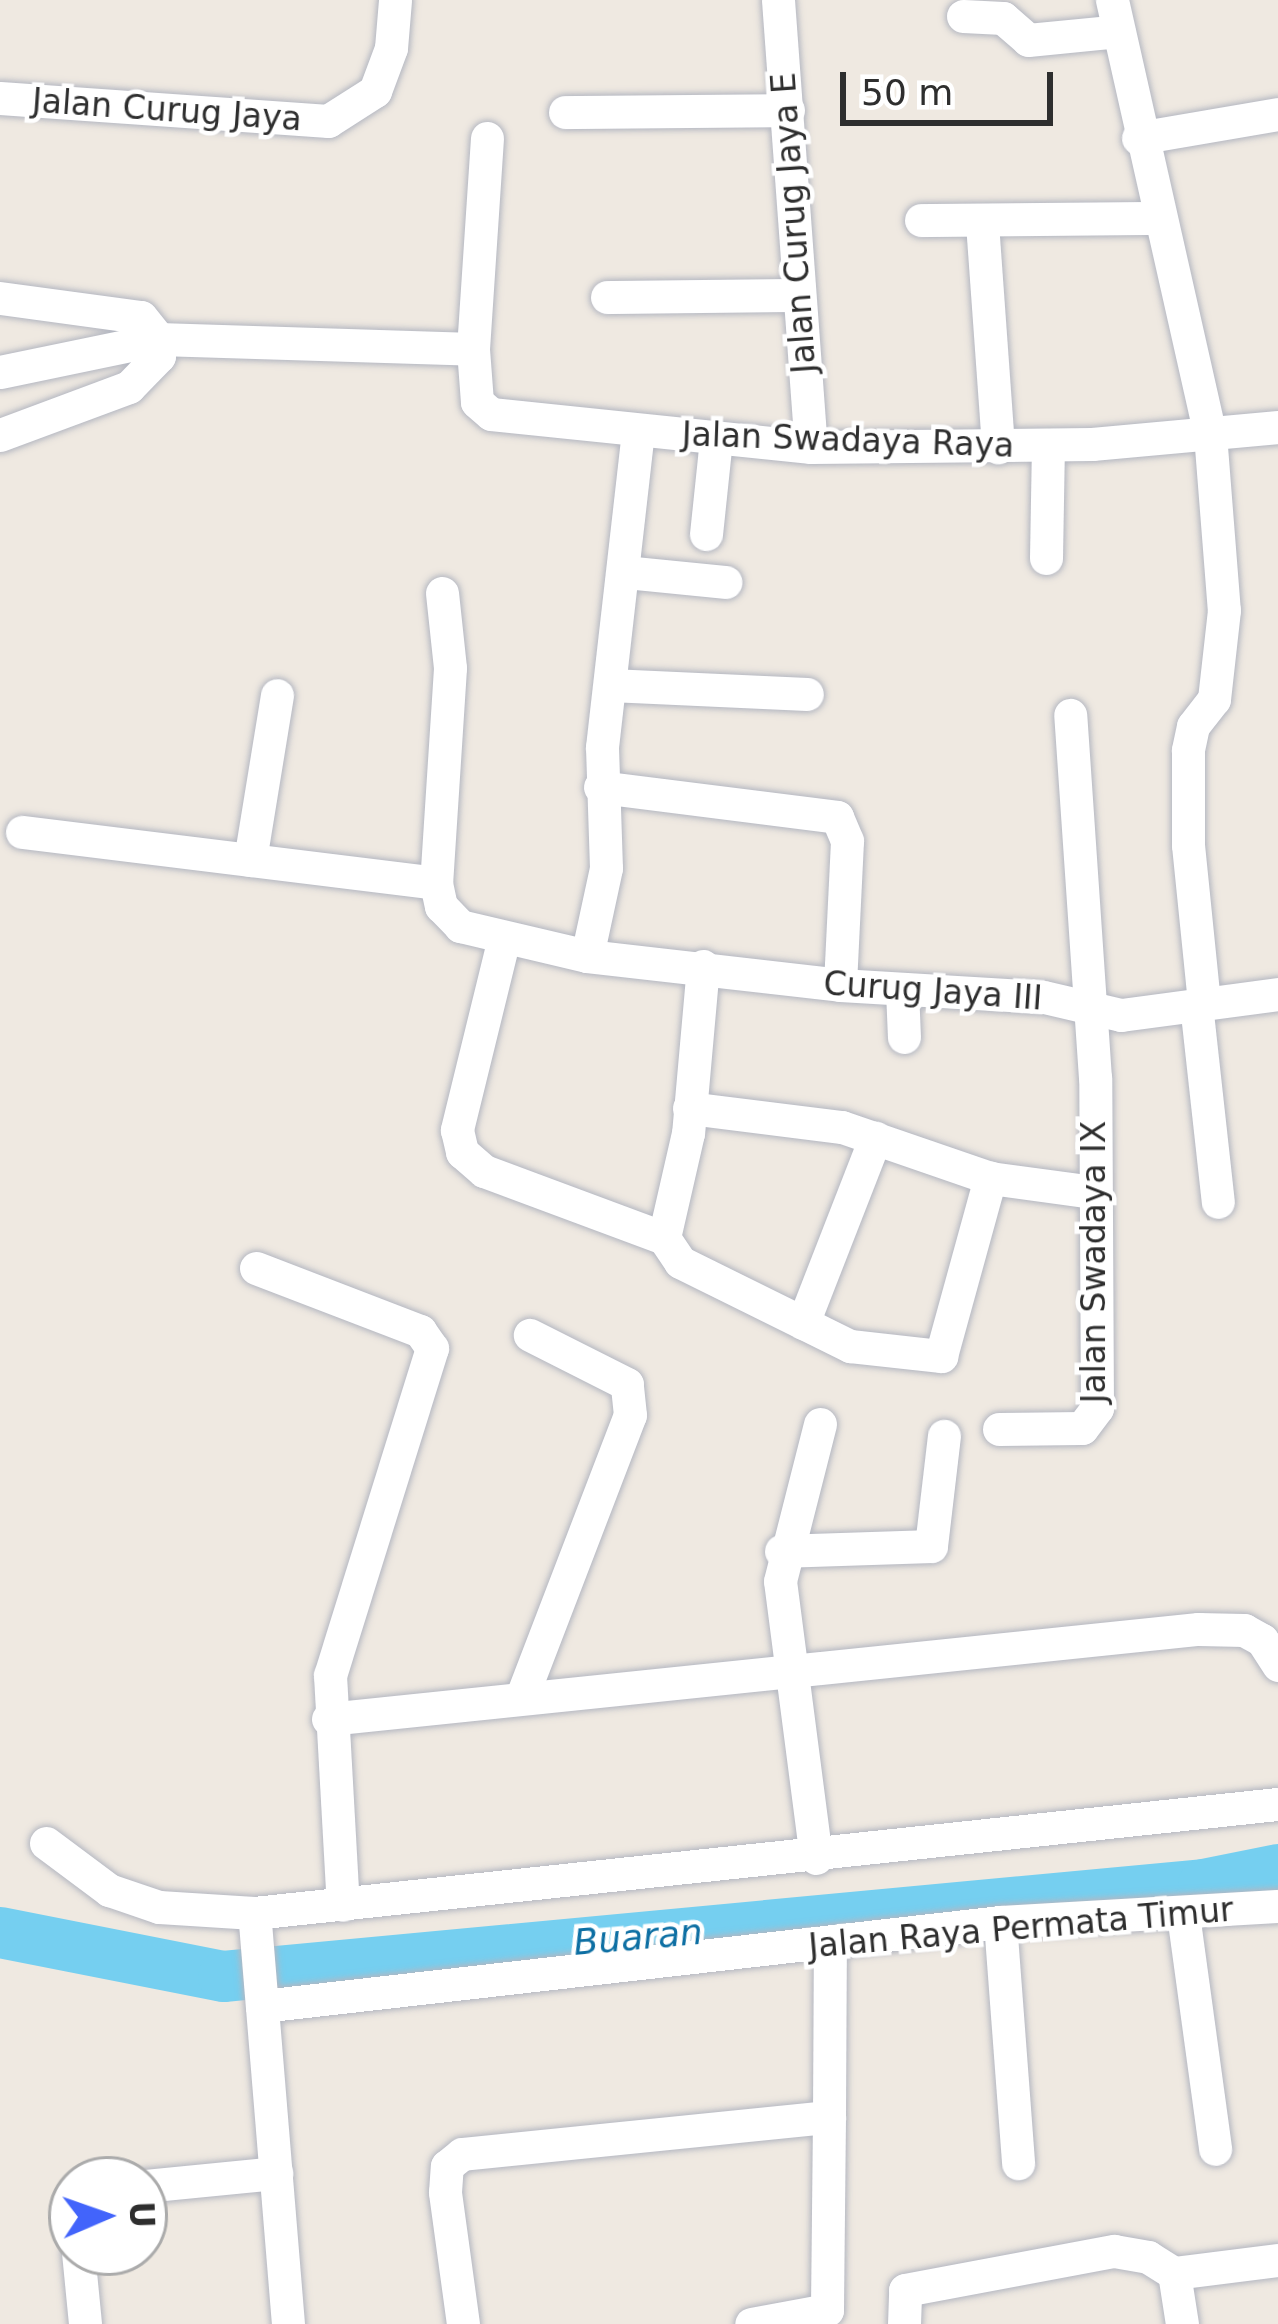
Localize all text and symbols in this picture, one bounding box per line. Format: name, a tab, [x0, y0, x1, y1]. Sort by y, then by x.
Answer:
scale bar	[846, 48, 1059, 122]
street label: Jalan Curug Jaya E	[764, 71, 824, 375]
text: 50 m	[861, 72, 953, 113]
street label: Jalan Curug Jaya	[31, 81, 303, 139]
street label: Jalan Swadaya Raya	[681, 414, 1015, 466]
street label: Curug Jaya III	[822, 964, 1044, 1018]
street label: Jalan Swadaya IX	[1074, 1121, 1114, 1403]
street label: Jalan Raya Permata Timur	[807, 1890, 1235, 1966]
water label: Buaran	[572, 1910, 704, 1964]
north arrow	[48, 2156, 168, 2276]
text: U	[122, 2201, 161, 2229]

